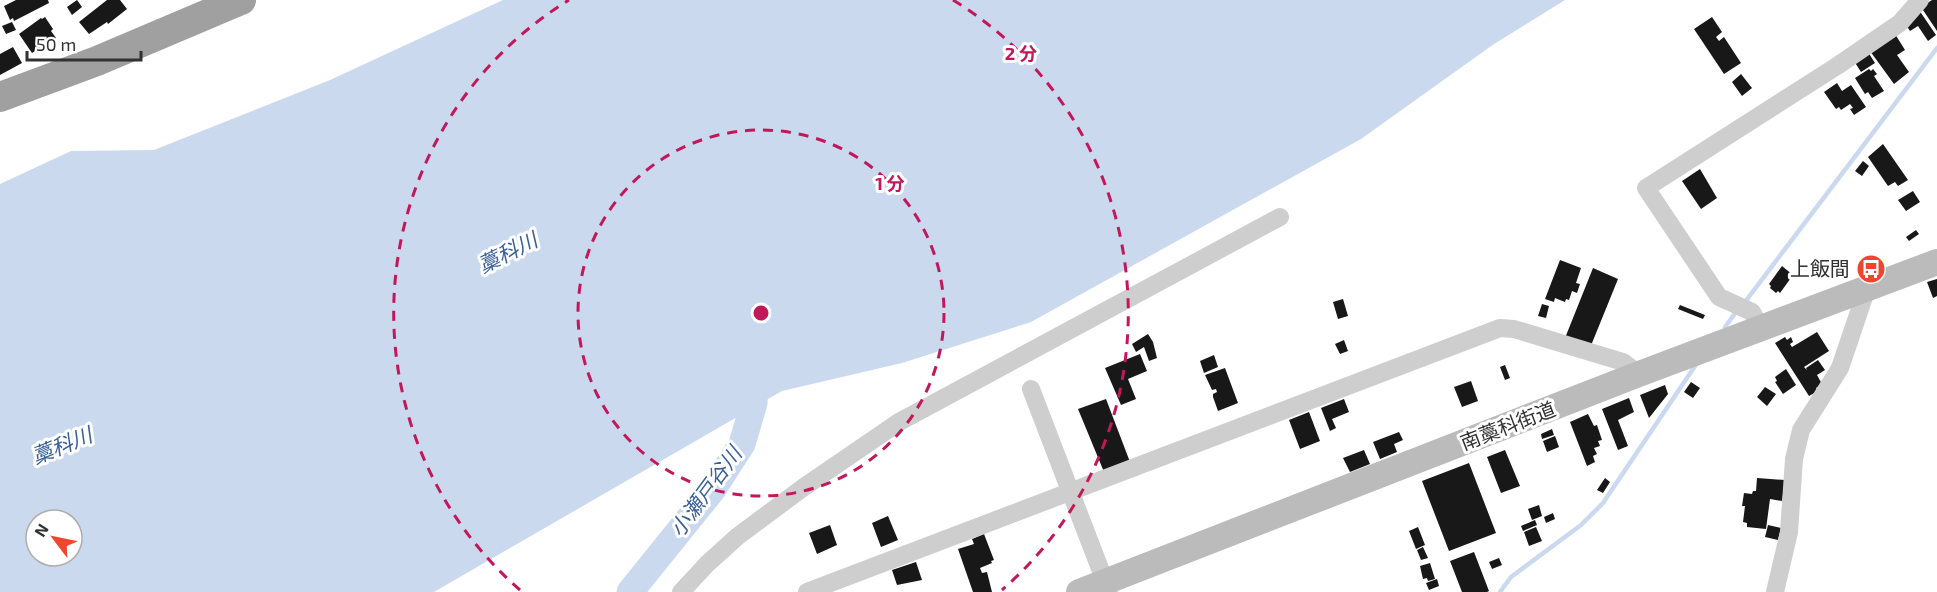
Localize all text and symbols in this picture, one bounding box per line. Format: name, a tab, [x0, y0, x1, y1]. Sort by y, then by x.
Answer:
scale bar	[27, 24, 141, 62]
text: 50 m	[36, 33, 76, 55]
text: 2 分	[1005, 42, 1037, 64]
text: 1 分	[875, 172, 905, 194]
water label: 藁科川	[474, 225, 543, 277]
bus stop icon: 上飯間	[1855, 253, 1887, 285]
place label: 上飯間	[1790, 256, 1850, 280]
centre of rings	[751, 303, 771, 323]
street label: 南藁科街道	[1457, 396, 1559, 454]
water label: 藁科川	[28, 420, 97, 468]
water label: 小瀬戸谷川	[664, 440, 747, 541]
north arrow	[24, 508, 84, 568]
text: N	[30, 520, 52, 540]

